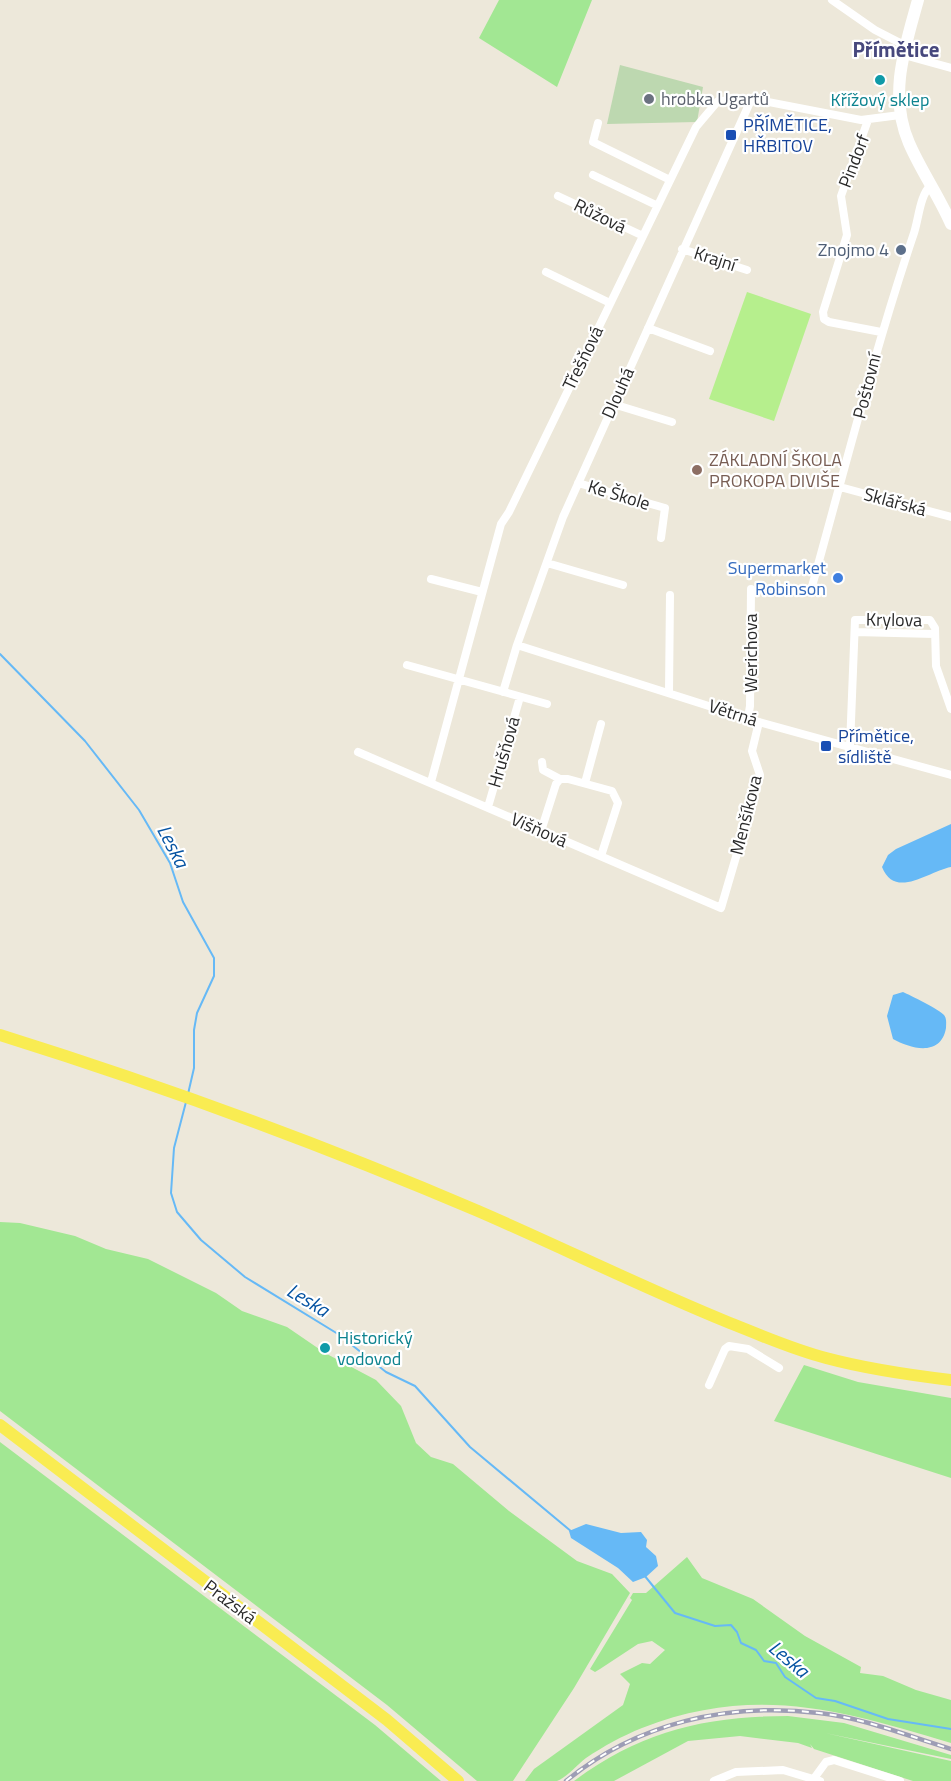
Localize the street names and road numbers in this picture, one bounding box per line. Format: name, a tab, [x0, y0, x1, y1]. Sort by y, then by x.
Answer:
street label: Pindorf	[831, 130, 876, 192]
street label: Růžová	[569, 191, 631, 240]
street label: Krajní	[691, 239, 742, 279]
street label: Třešňová	[555, 321, 610, 395]
street label: Poštovní	[845, 348, 888, 421]
street label: Dlouhá	[594, 363, 641, 423]
street label: Ke Škole	[585, 472, 654, 517]
street label: Sklářská	[861, 480, 929, 523]
street label: Krylova	[866, 606, 922, 633]
street label: Werichova	[737, 613, 764, 693]
street label: Větrná	[705, 692, 761, 733]
street label: Hrušňová	[481, 713, 527, 791]
street label: Menšíkova	[723, 772, 768, 858]
street label: Višňová	[507, 805, 572, 854]
street label: Pražská	[198, 1573, 262, 1630]

